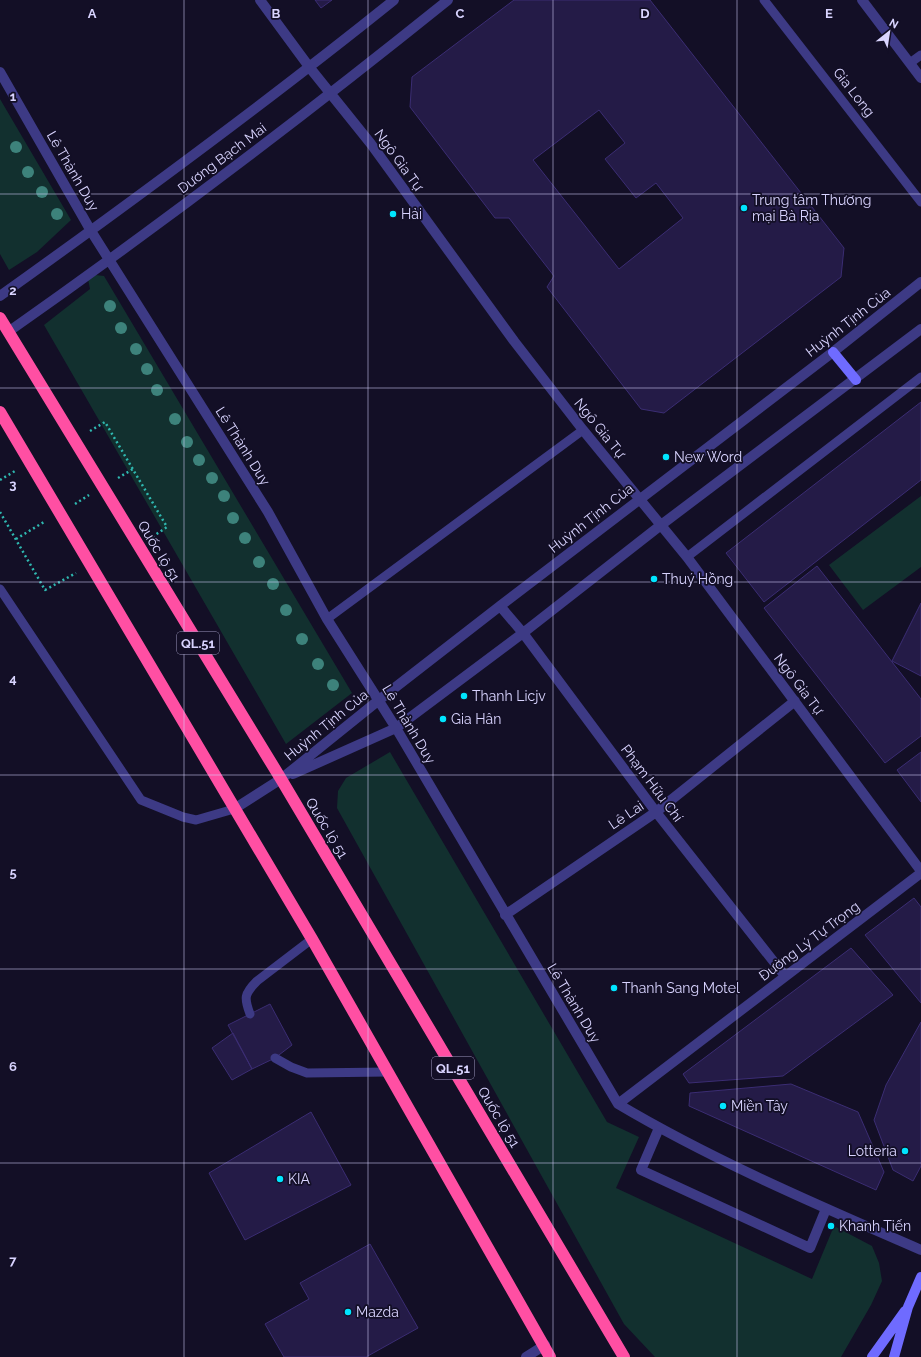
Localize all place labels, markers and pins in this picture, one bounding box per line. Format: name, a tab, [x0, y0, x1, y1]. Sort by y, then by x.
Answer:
place label: Trung tâm Thương mại Bà Rịa	[752, 192, 871, 224]
marker: Trung tâm Thương mại Bà Rịa	[739, 203, 749, 213]
place label: Hải	[401, 206, 422, 222]
marker: Hải	[388, 209, 398, 219]
place label: New Word	[674, 449, 742, 465]
marker: New Word	[661, 452, 671, 462]
place label: Thuý Hồng	[662, 571, 733, 587]
marker: Thuý Hồng	[649, 574, 659, 584]
place label: Thanh Licjv	[472, 688, 546, 704]
marker: Thanh Licjv	[459, 691, 469, 701]
place label: Gia Hân	[451, 711, 501, 727]
marker: Gia Hân	[438, 714, 448, 724]
place label: Thanh Sang Motel	[622, 980, 740, 996]
marker: Thanh Sang Motel	[609, 983, 619, 993]
place label: Miền Tây	[731, 1098, 788, 1114]
marker: Miền Tây	[718, 1101, 728, 1111]
place label: Lotteria	[848, 1143, 897, 1159]
marker: Lotteria	[900, 1146, 910, 1156]
place label: KIA	[288, 1171, 310, 1187]
marker: KIA	[275, 1174, 285, 1184]
place label: Khanh Tiến	[839, 1218, 911, 1234]
marker: Khanh Tiến	[826, 1221, 836, 1231]
place label: Mazda	[356, 1304, 399, 1320]
marker: Mazda	[343, 1307, 353, 1317]

